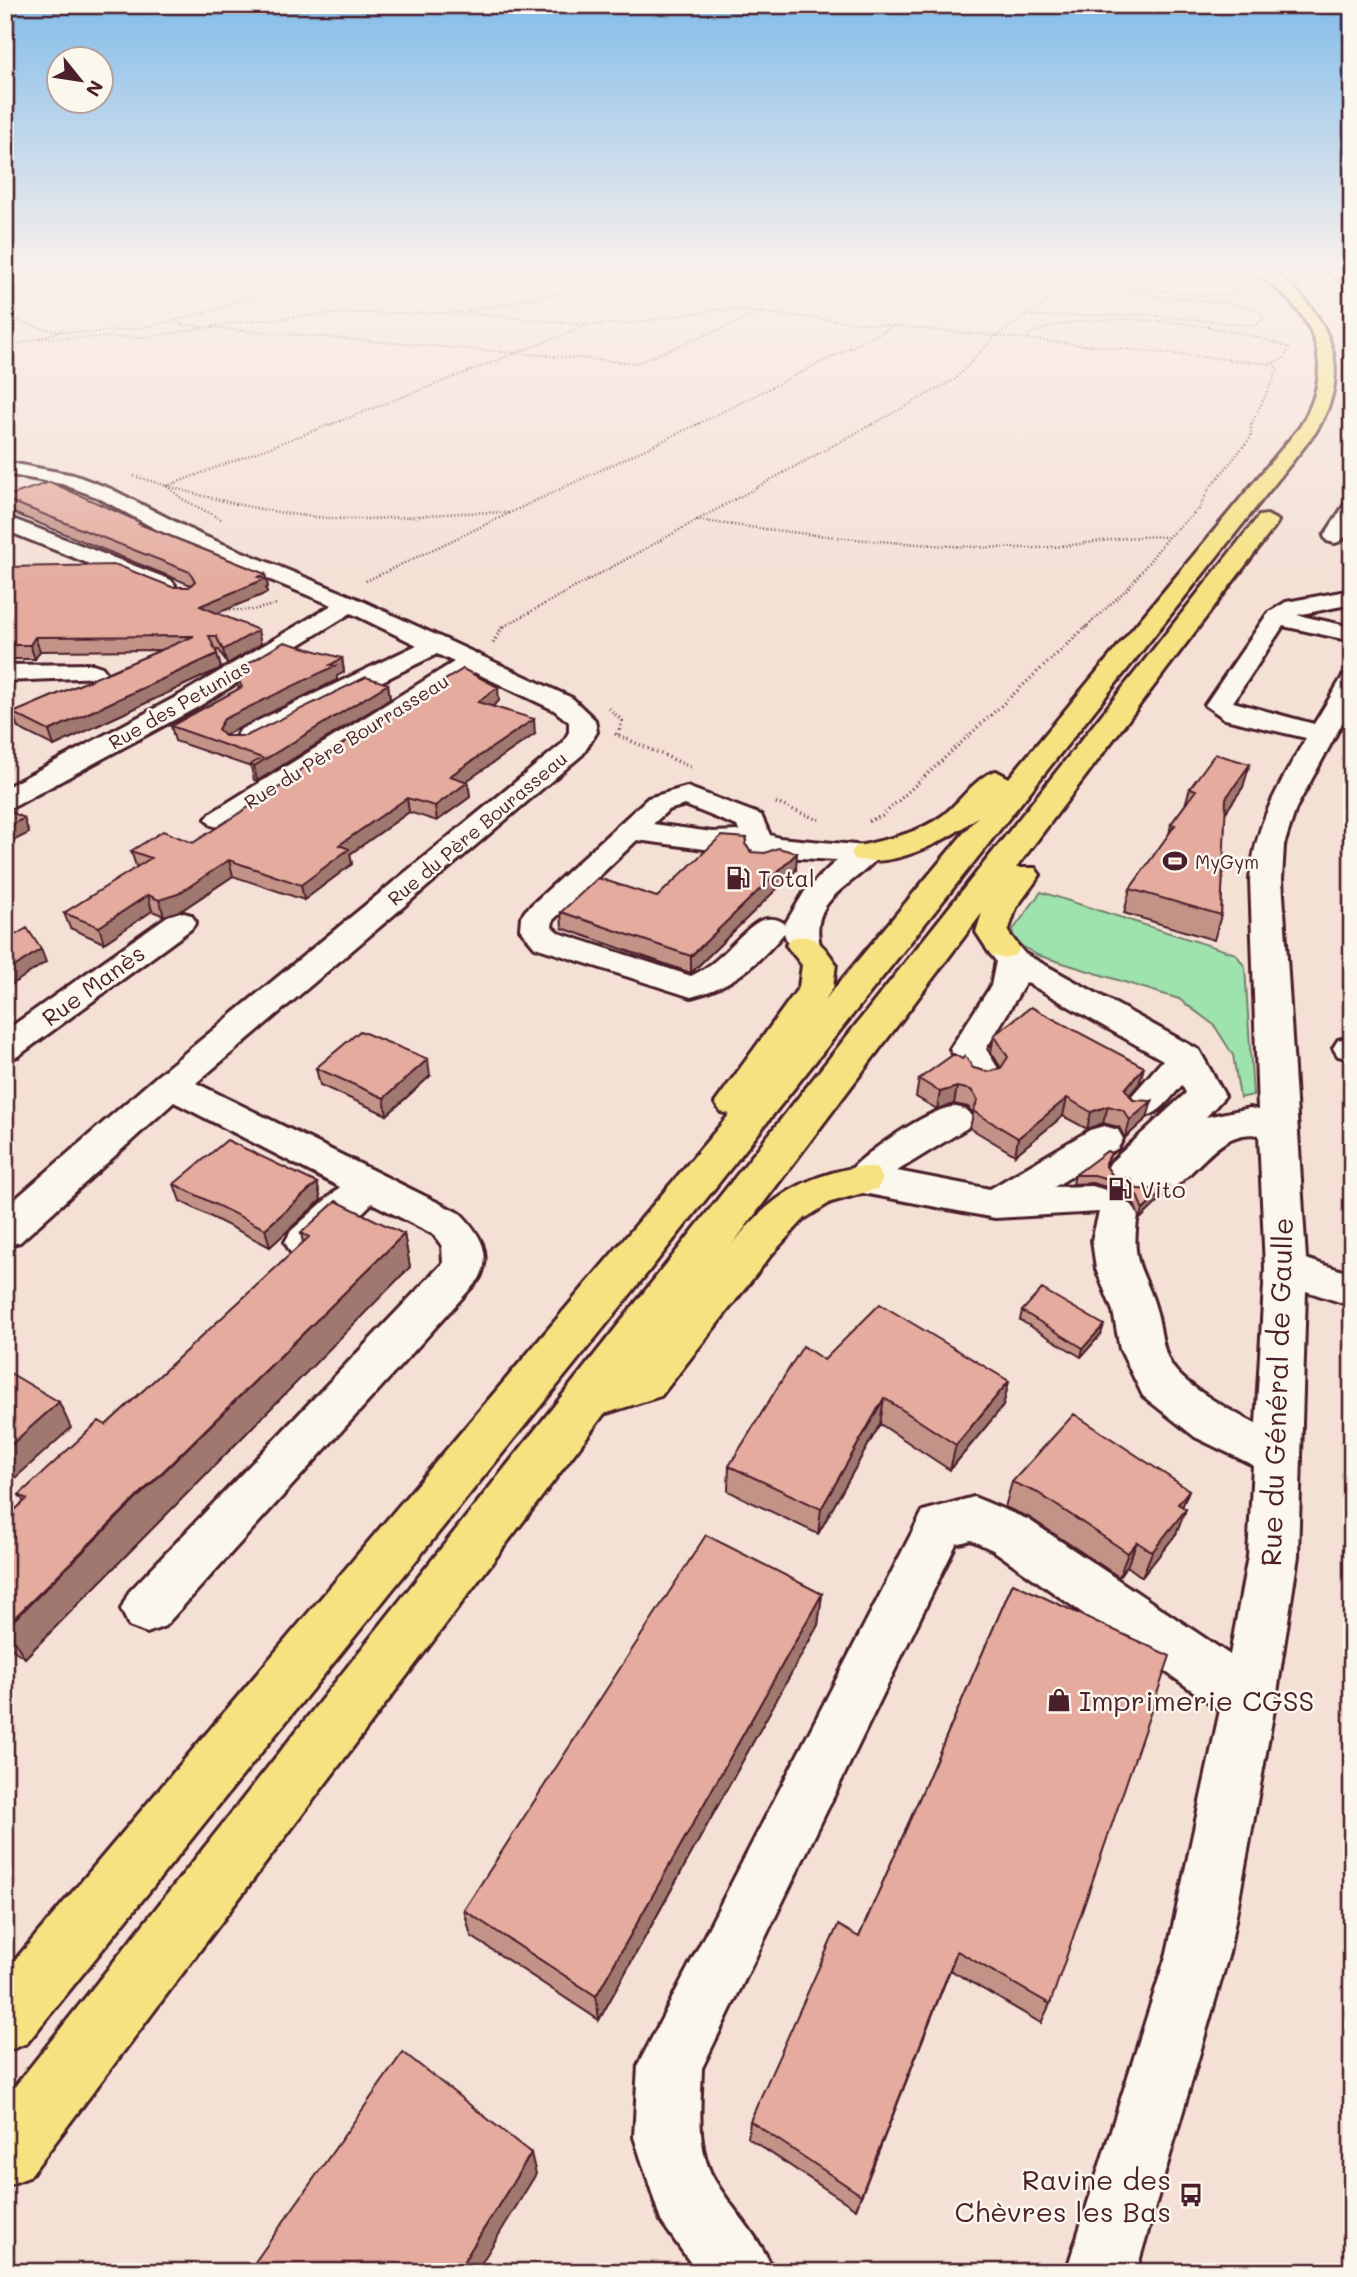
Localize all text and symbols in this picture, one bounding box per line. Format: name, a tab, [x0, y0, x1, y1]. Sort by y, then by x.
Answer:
north arrow	[46, 46, 116, 116]
text: N	[81, 76, 110, 101]
street label: Rue des Petunias	[104, 653, 254, 755]
street label: Rue du Père Bourrasseau	[239, 668, 453, 814]
street label: Rue du Père Bourasseau	[382, 745, 572, 911]
sports icon: MyGym	[1161, 847, 1189, 875]
place label: MyGym	[1195, 849, 1259, 874]
place label: Total	[758, 863, 815, 893]
fuel station icon: Total	[724, 864, 752, 892]
street label: Rue Manès	[36, 938, 150, 1032]
place label: Vito	[1140, 1174, 1186, 1204]
fuel station icon: Vito	[1106, 1175, 1134, 1203]
street label: Rue du Général de Gaulle	[1252, 1217, 1300, 1567]
place label: Imprimerie CGSS	[1079, 1682, 1314, 1718]
shop icon: Imprimerie CGSS	[1045, 1686, 1073, 1714]
place label: Ravine des Chèvres les Bas	[955, 2161, 1171, 2229]
bus stop icon: Ravine des Chèvres les Bas	[1177, 2181, 1205, 2209]

